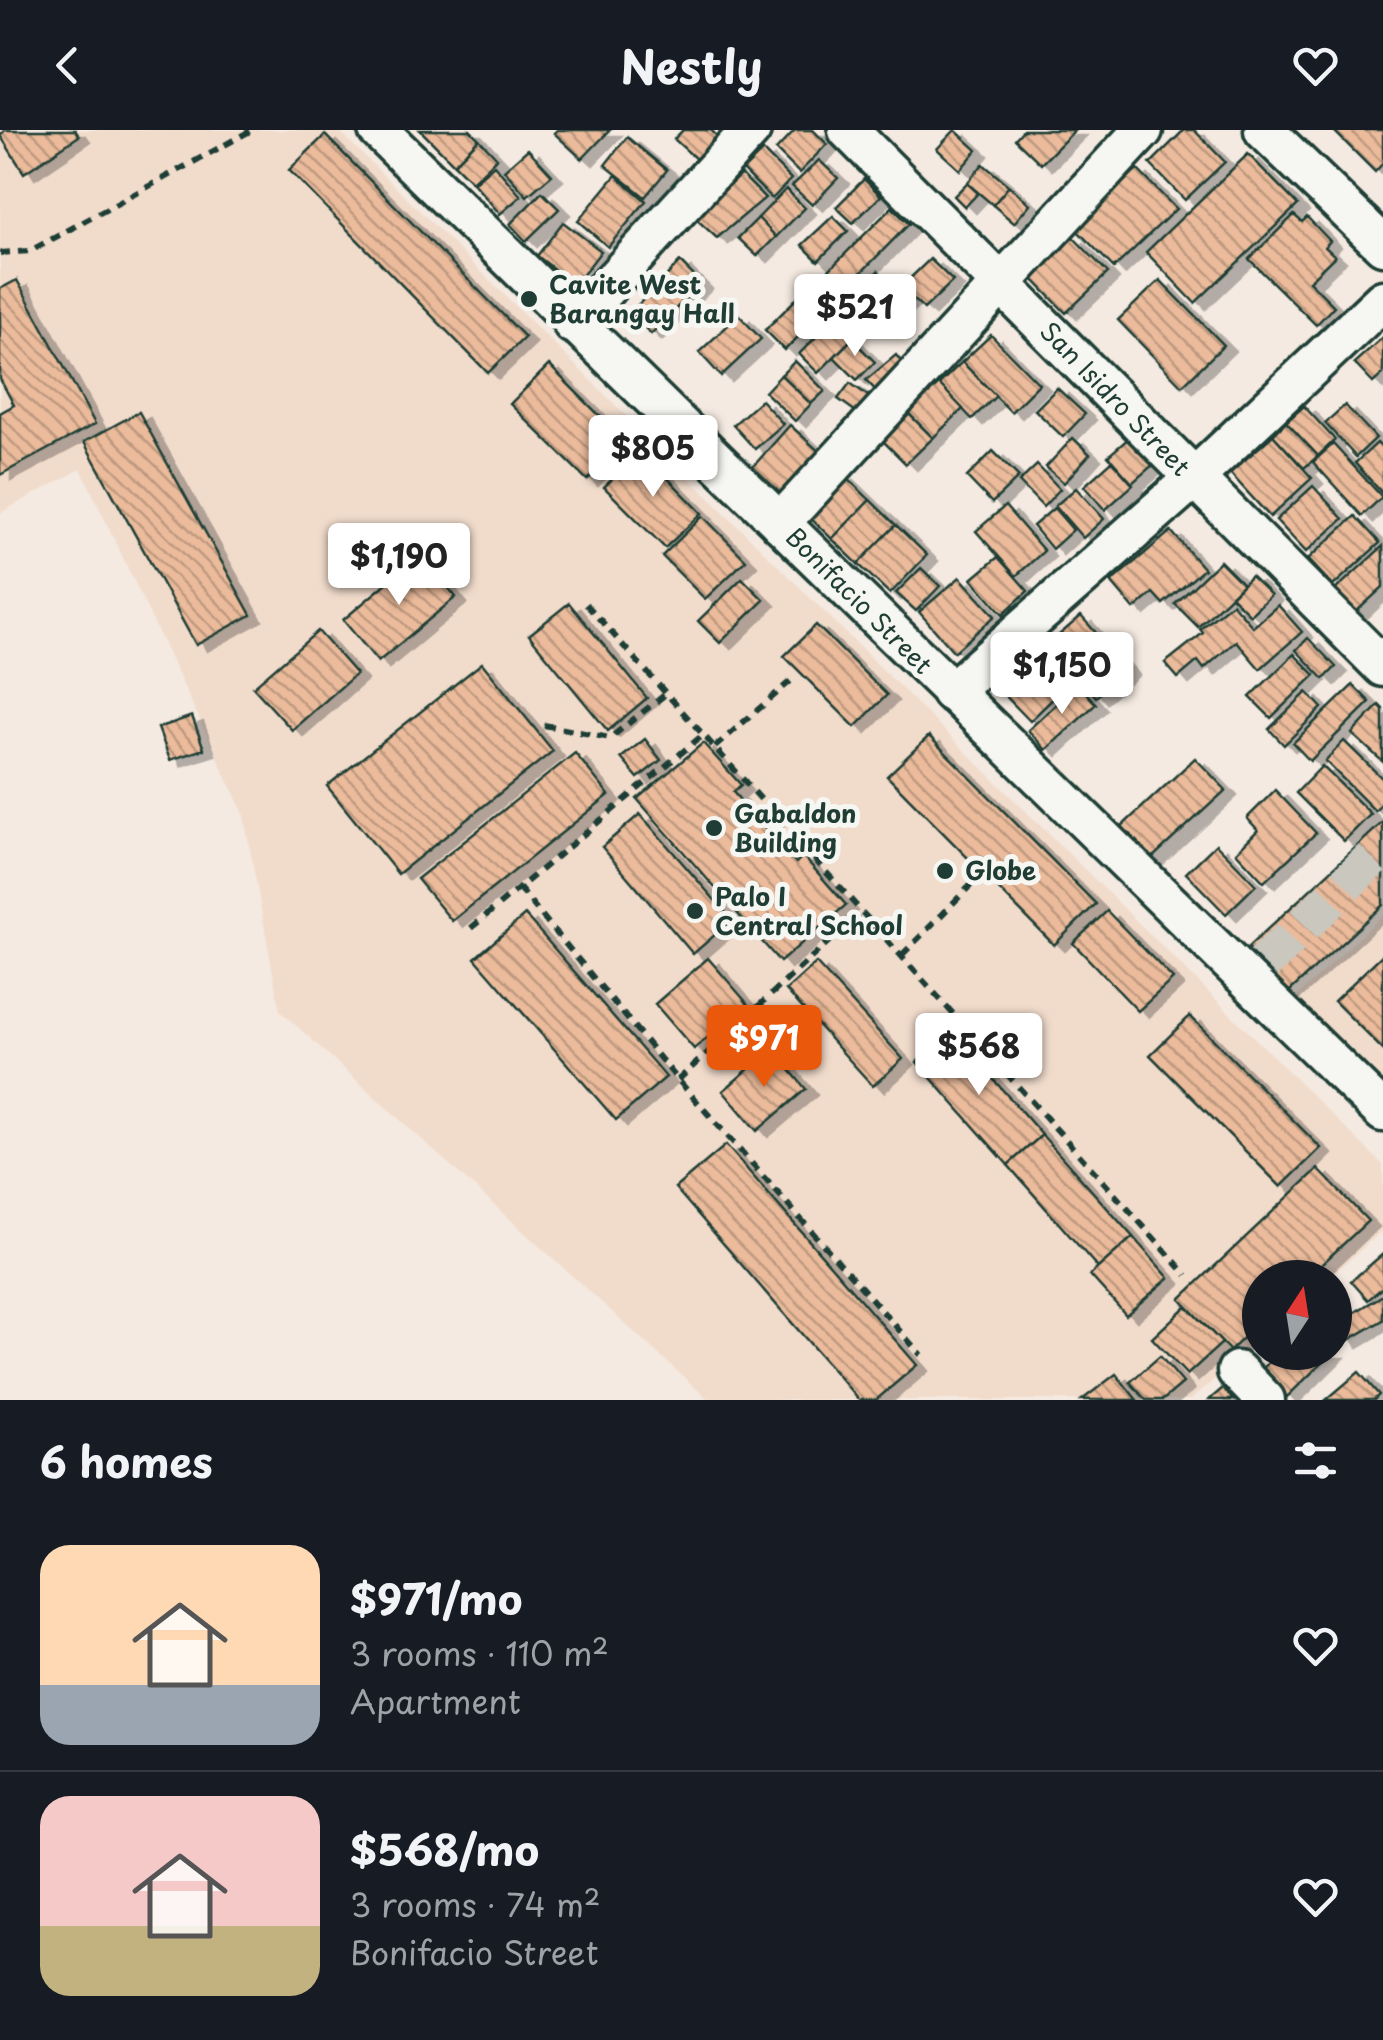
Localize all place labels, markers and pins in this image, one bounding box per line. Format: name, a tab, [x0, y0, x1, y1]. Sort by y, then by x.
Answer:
place label: Cavite West Barangay Hall	[549, 265, 735, 332]
pin: $521	[796, 274, 914, 359]
marker: Cavite West Barangay Hall	[518, 288, 540, 310]
pin: $805	[594, 415, 712, 500]
pin: $1,190	[318, 523, 480, 608]
pin: $1,150	[981, 632, 1143, 717]
place label: Gabaldon Building	[734, 794, 856, 861]
marker: Gabaldon Building	[703, 817, 725, 839]
place label: Globe	[965, 851, 1036, 889]
marker: Globe	[934, 860, 956, 882]
place label: Palo I Central School	[715, 877, 903, 944]
marker: Palo I Central School	[684, 900, 706, 922]
pin: $971	[705, 1005, 823, 1090]
pin: $568	[920, 1013, 1038, 1098]

